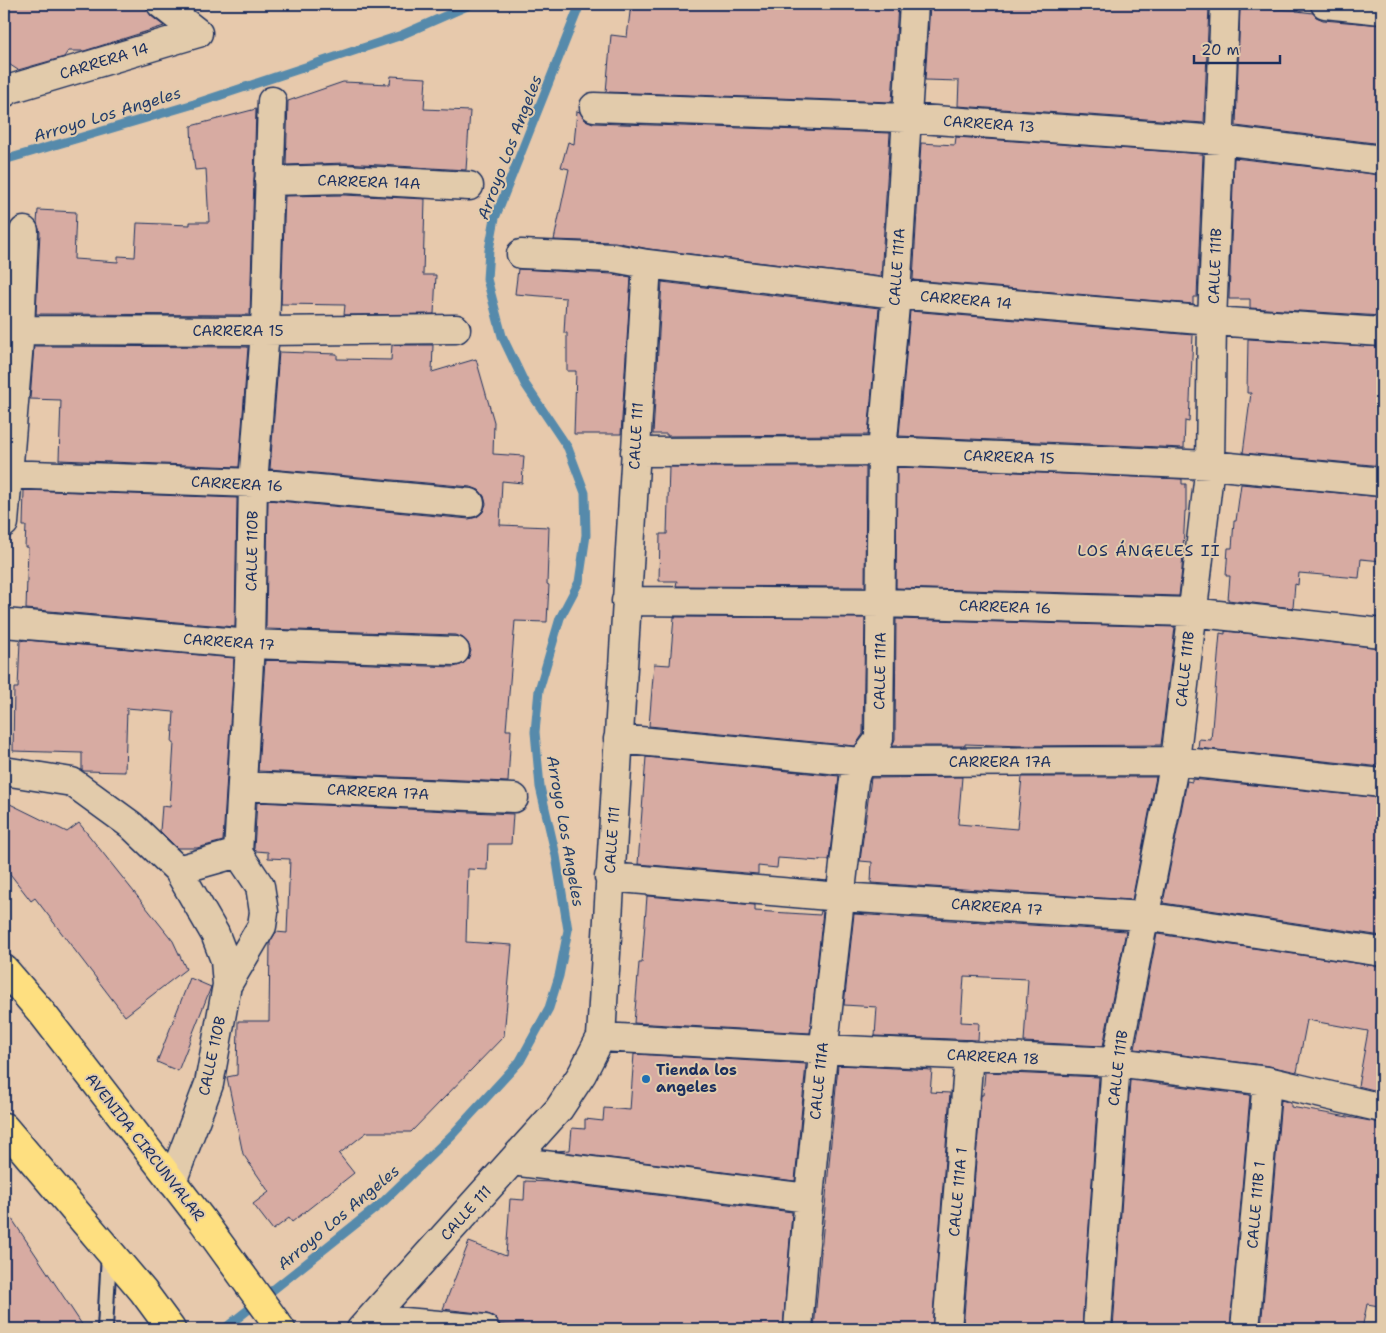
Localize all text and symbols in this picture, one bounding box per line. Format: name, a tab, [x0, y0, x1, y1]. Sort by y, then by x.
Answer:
scale bar	[1194, 32, 1280, 64]
street label: CARRERA 14	[57, 38, 151, 84]
text: 20 m	[1201, 40, 1240, 60]
water label: Arroyo Los Angeles	[472, 72, 547, 222]
water label: Arroyo Los Angeles	[31, 82, 184, 147]
street label: CARRERA 13	[942, 111, 1036, 137]
street label: CARRERA 14A	[317, 170, 421, 194]
street label: CALLE 111A	[884, 227, 910, 307]
street label: CALLE 111B	[1204, 227, 1226, 304]
street label: CARRERA 14	[919, 286, 1013, 314]
street label: CARRERA 15	[192, 321, 284, 341]
street label: CALLE 111	[624, 402, 648, 470]
street label: CARRERA 15	[963, 445, 1055, 469]
street label: CARRERA 16	[190, 472, 284, 496]
street label: CALLE 110B	[241, 510, 263, 591]
district label: LOS ÁNGELES II	[1077, 540, 1221, 561]
street label: CARRERA 16	[959, 595, 1051, 619]
street label: CARRERA 17	[182, 629, 276, 655]
street label: CALLE 111B	[1171, 630, 1199, 708]
street label: CALLE 111A	[869, 632, 891, 710]
street label: CARRERA 17A	[949, 752, 1051, 772]
water label: Arroyo Los Angeles	[542, 754, 589, 908]
street label: CARRERA 17A	[326, 779, 430, 805]
street label: CALLE 111	[600, 806, 624, 874]
street label: CARRERA 17	[950, 894, 1044, 920]
street label: CALLE 110B	[194, 1014, 230, 1098]
street label: CALLE 111B	[1103, 1029, 1133, 1107]
street label: CALLE 111A	[805, 1041, 833, 1121]
street label: CARRERA 18	[946, 1045, 1040, 1069]
place label: Tienda los angeles	[656, 1060, 737, 1097]
street label: AVENIDA CIRCUNVALAR	[81, 1069, 209, 1225]
marker: Tienda los angeles	[640, 1073, 652, 1085]
street label: CALLE 111A 1	[944, 1147, 972, 1237]
water label: Arroyo Los Angeles	[273, 1160, 404, 1275]
street label: CALLE 111B 1	[1242, 1160, 1270, 1250]
street label: CALLE 111	[436, 1181, 496, 1245]

